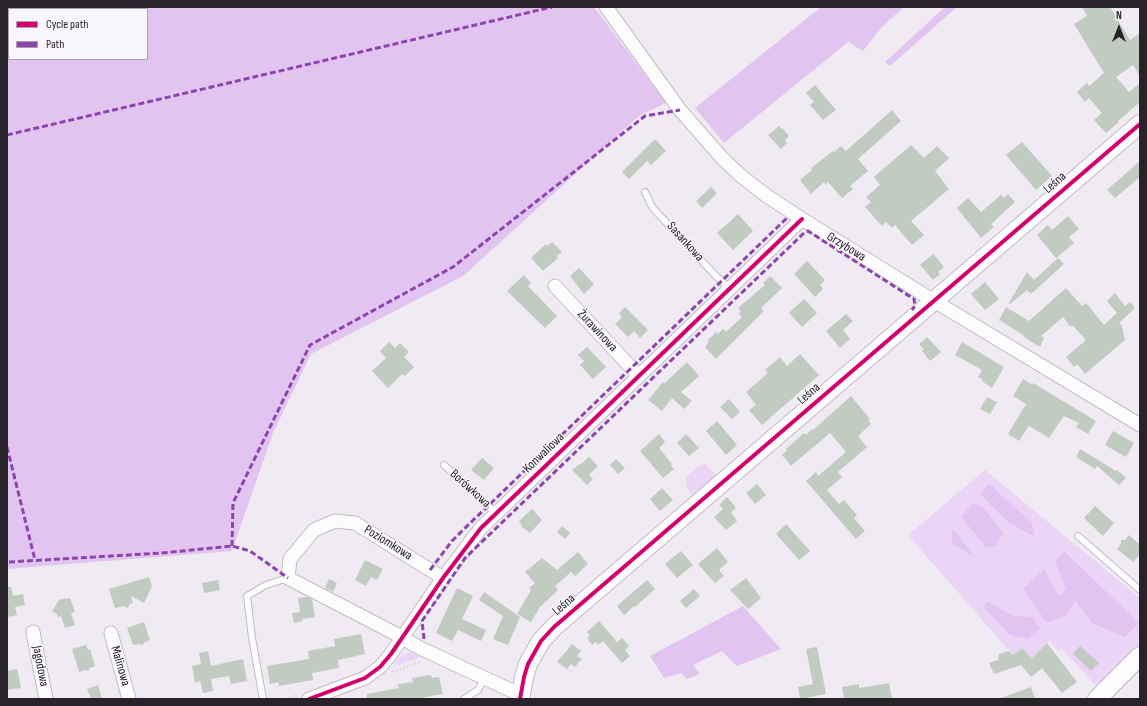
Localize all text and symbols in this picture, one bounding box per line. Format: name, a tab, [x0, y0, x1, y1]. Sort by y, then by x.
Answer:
legend	[8, 8, 148, 60]
north arrow	[1099, 8, 1139, 48]
text: N	[1116, 9, 1122, 22]
text: Cycle path	[46, 17, 88, 32]
text: Path	[46, 37, 64, 52]
street label: Leśna	[1040, 169, 1070, 197]
street label: Sasankowa	[663, 219, 707, 265]
street label: Grzybowa	[824, 229, 868, 265]
street label: Żurawinowa	[574, 307, 620, 355]
street label: Leśna	[794, 380, 824, 408]
street label: Konwaliowa	[520, 430, 568, 476]
street label: Borówkowa	[446, 467, 494, 511]
street label: Poziomkowa	[361, 522, 415, 564]
street label: Leśna	[549, 591, 579, 619]
street label: Jagodowa	[28, 644, 52, 688]
street label: Malinowa	[107, 644, 133, 688]

